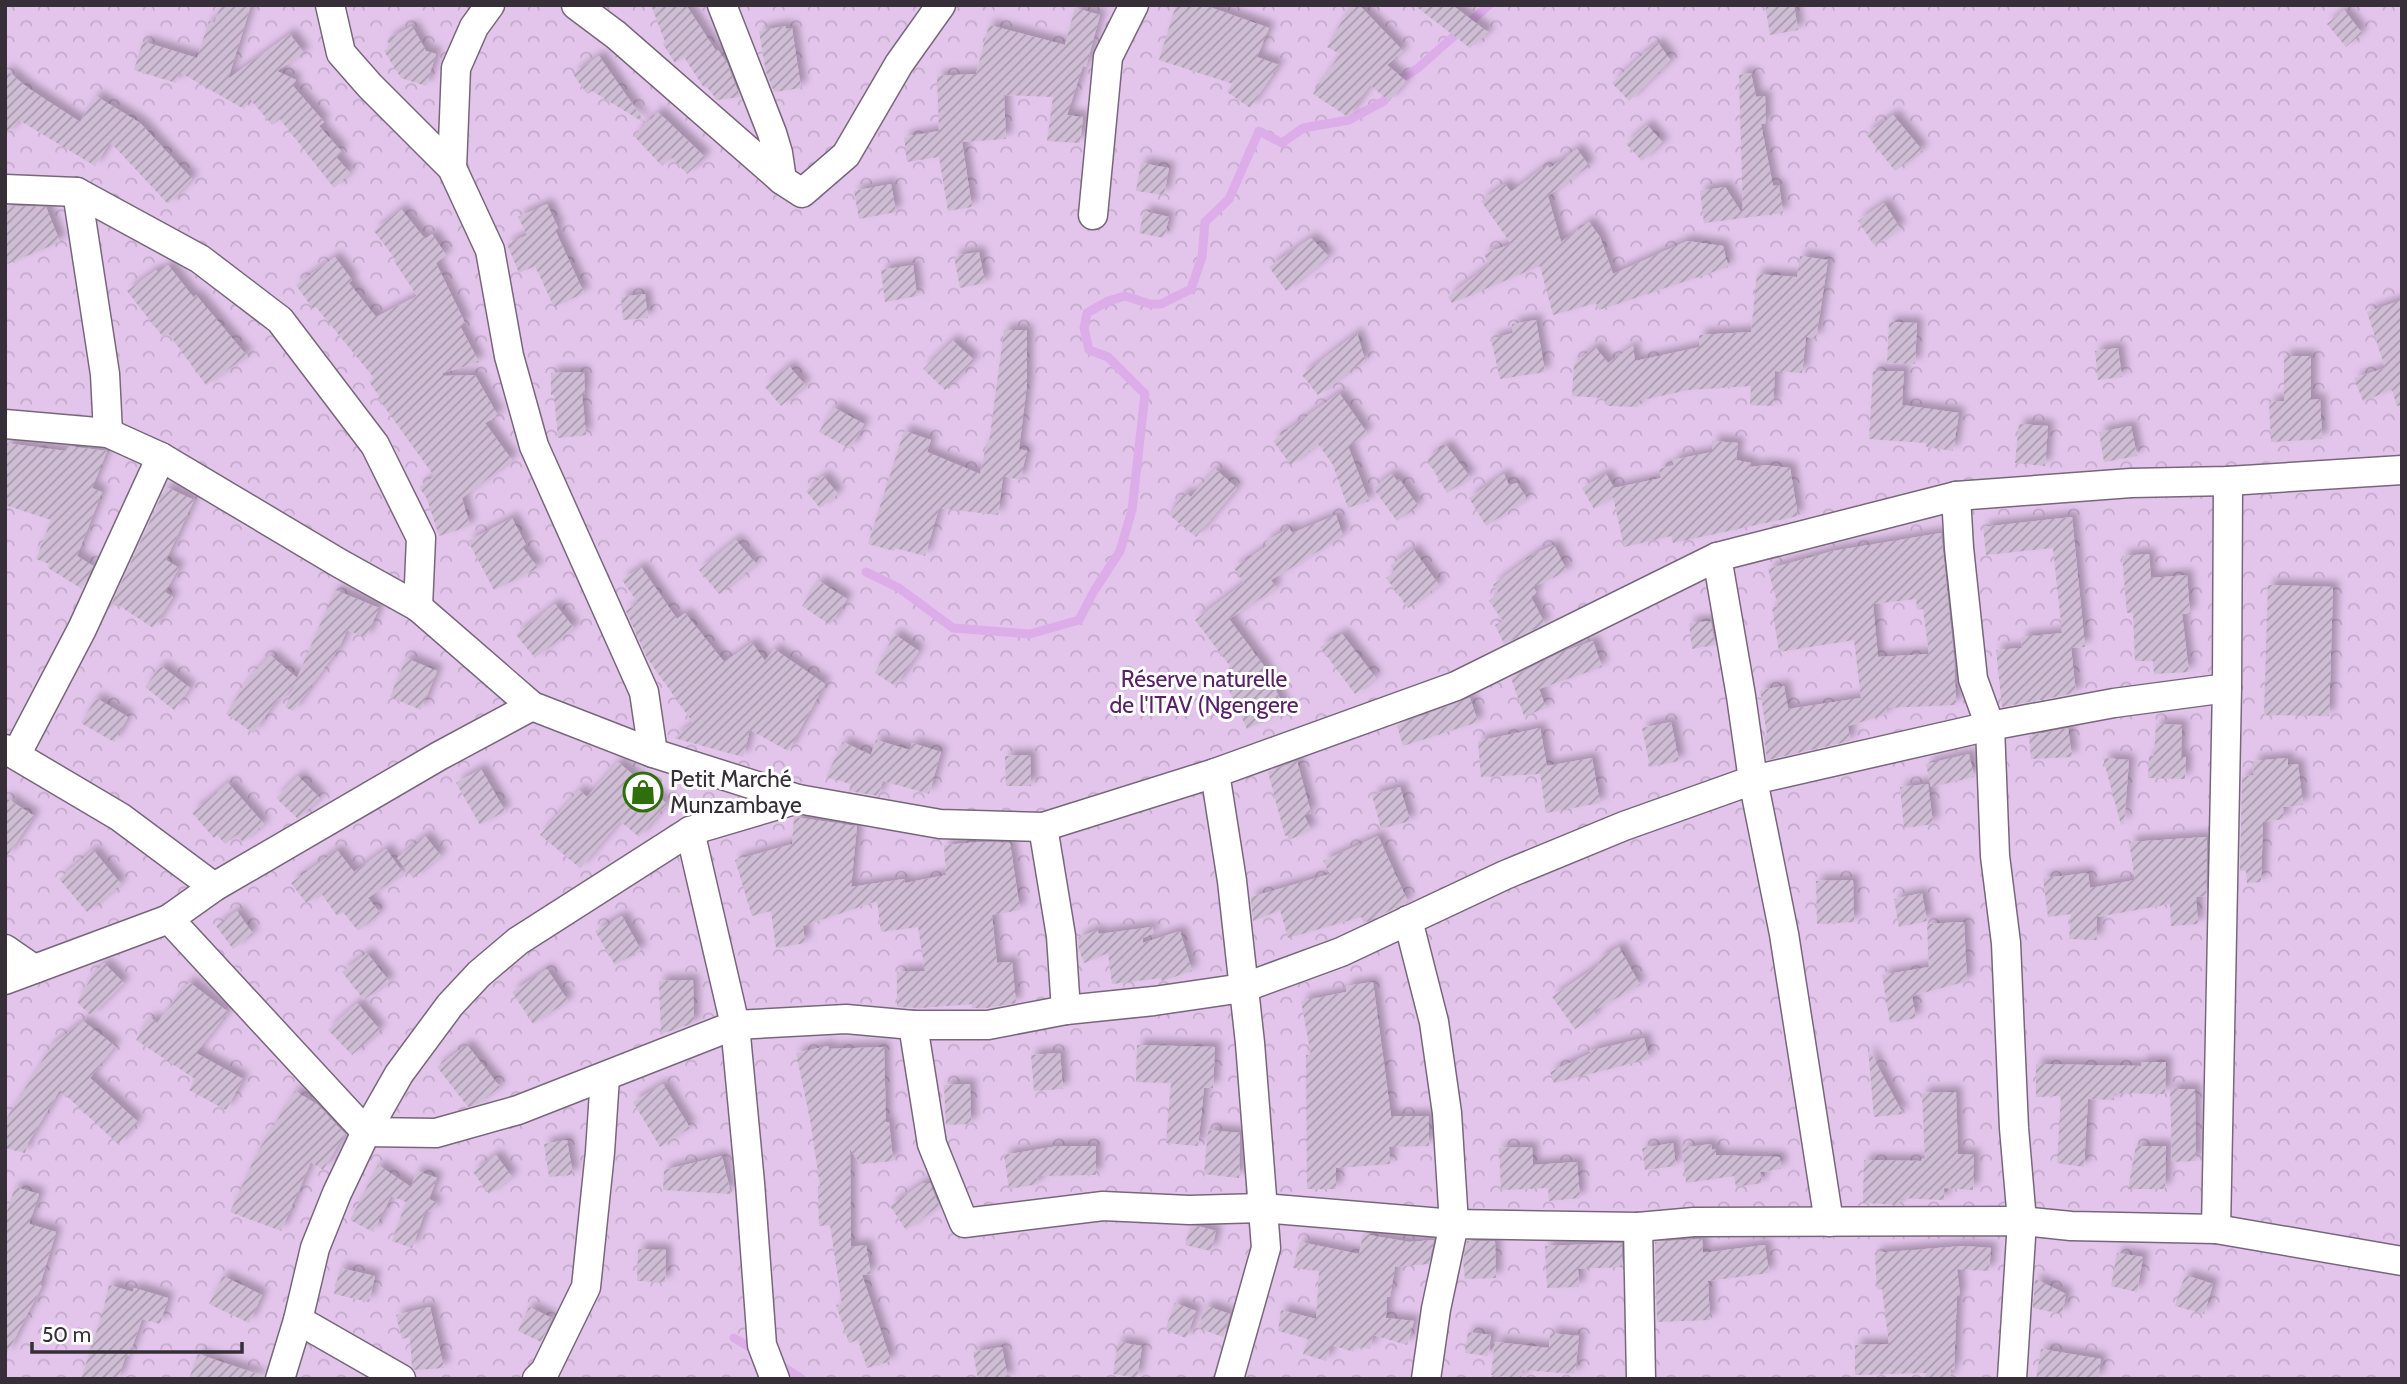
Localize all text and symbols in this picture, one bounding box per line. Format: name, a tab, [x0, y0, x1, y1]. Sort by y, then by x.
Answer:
park label: Réserve naturelle de l'ITAV (Ngengere	[1110, 665, 1299, 719]
place label: Petit Marché Munzambaye	[670, 765, 802, 819]
shop icon: Petit Marché Munzambaye	[622, 771, 664, 813]
scale bar	[32, 1310, 242, 1354]
text: 50 m	[42, 1322, 91, 1347]

